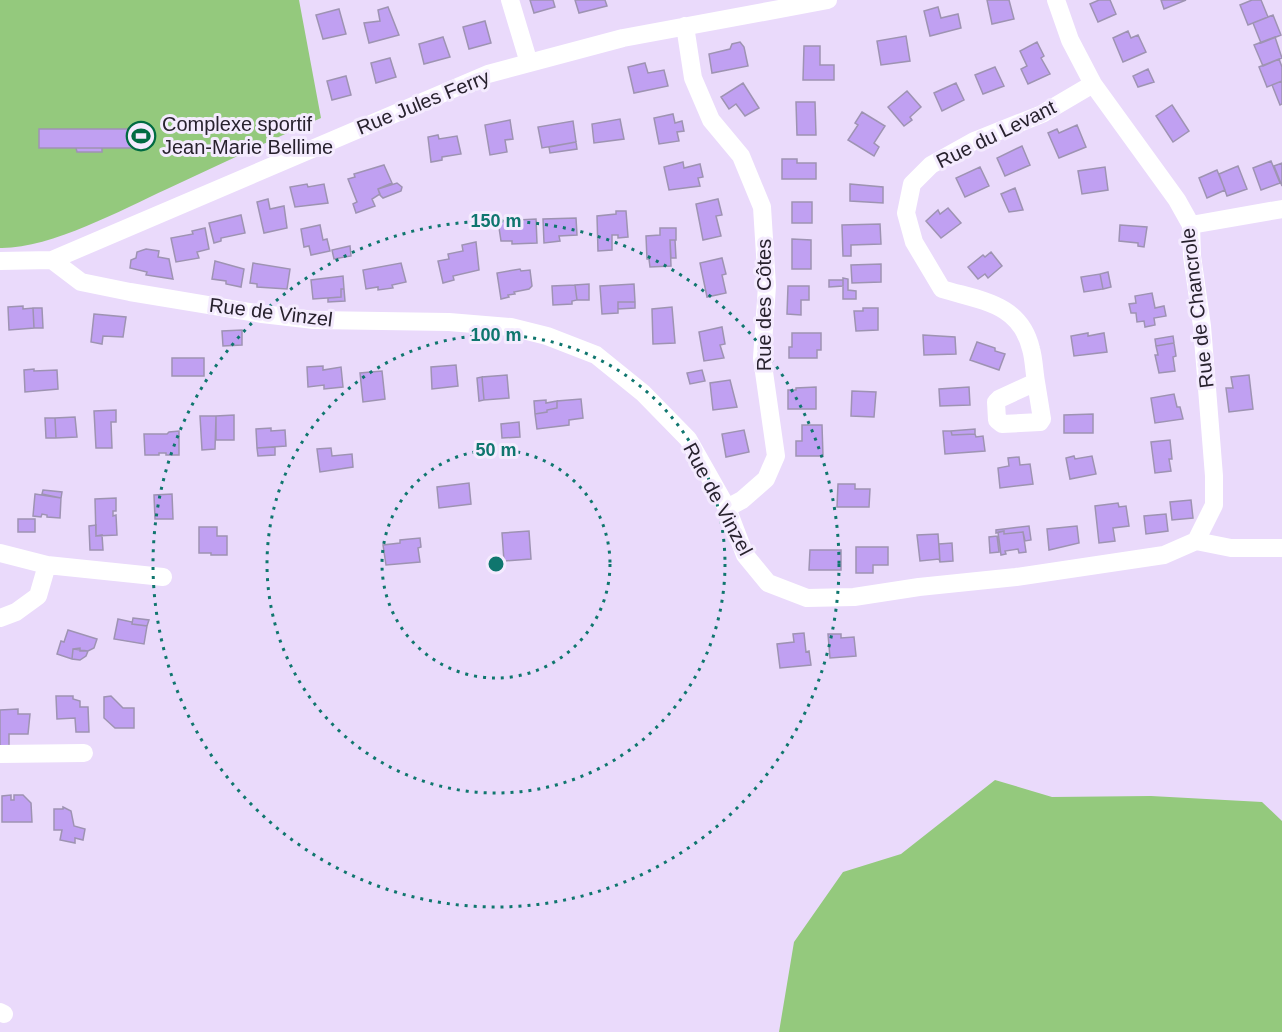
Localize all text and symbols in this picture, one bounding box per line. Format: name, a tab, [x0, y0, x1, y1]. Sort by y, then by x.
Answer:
street label: Rue Jules Ferry	[353, 65, 493, 139]
street label: Rue du Levant	[933, 95, 1060, 172]
place label: Complexe sportif Jean-Marie Bellime	[162, 113, 333, 158]
sports icon: Complexe sportif Jean-Marie Bellime	[125, 120, 157, 152]
text: 150 m	[470, 211, 522, 231]
street label: Rue de Chancrole	[1176, 227, 1218, 389]
street label: Rue des Côtes	[753, 239, 775, 371]
street label: Rue de Vinzel	[208, 294, 334, 330]
text: 100 m	[470, 325, 522, 345]
street label: Rue de Vinzel	[679, 439, 757, 559]
text: 50 m	[475, 440, 517, 460]
centre of rings	[486, 554, 506, 574]

